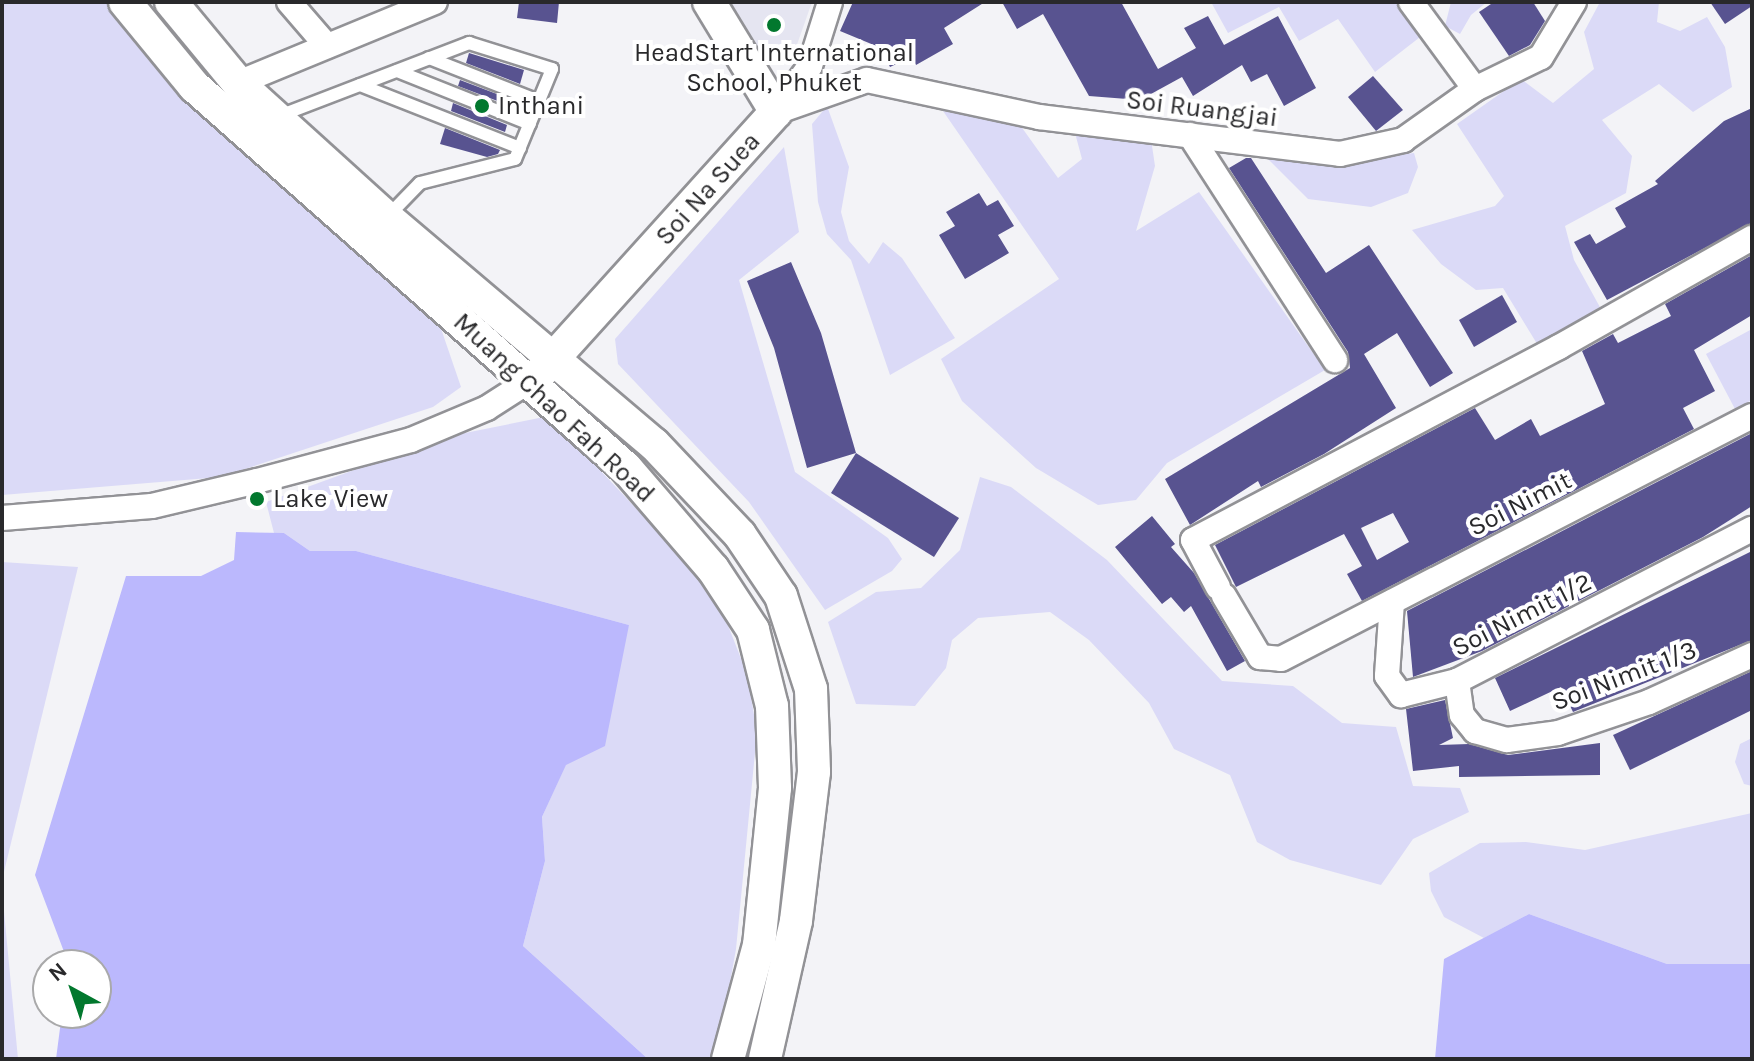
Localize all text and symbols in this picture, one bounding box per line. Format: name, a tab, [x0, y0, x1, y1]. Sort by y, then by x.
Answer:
marker: HeadStart International School, Phuket	[765, 16, 783, 34]
place label: HeadStart International School, Phuket	[634, 37, 914, 98]
street label: Soi Ruangjai	[1125, 84, 1279, 134]
place label: Inthani	[498, 90, 584, 122]
marker: Inthani	[473, 97, 491, 115]
street label: Soi Na Suea	[649, 126, 767, 252]
street label: Muang Chao Fah Road	[447, 307, 661, 509]
street label: Soi Nimit	[1463, 465, 1577, 543]
place label: Lake View	[273, 483, 388, 515]
marker: Lake View	[248, 490, 266, 508]
street label: Soi Nimit 1/2	[1447, 567, 1597, 663]
street label: Soi Nimit 1/3	[1547, 634, 1701, 718]
north arrow	[32, 949, 112, 1029]
text: N	[43, 957, 72, 987]

